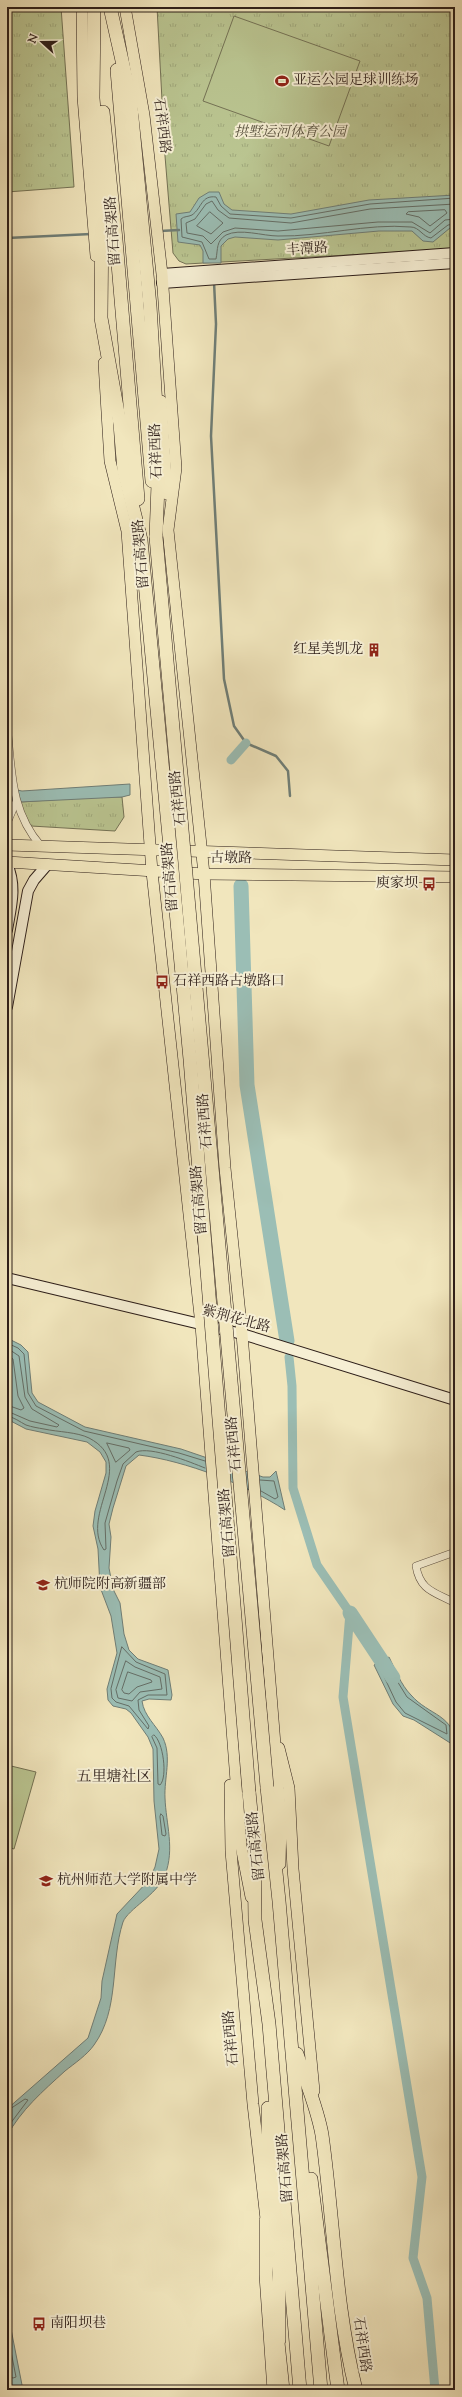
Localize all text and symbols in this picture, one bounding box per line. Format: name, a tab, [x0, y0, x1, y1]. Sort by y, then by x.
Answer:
north arrow	[22, 22, 62, 62]
text: N	[24, 32, 43, 47]
place label: 亚运公园足球训练场	[293, 71, 419, 91]
sports icon: 亚运公园足球训练场	[274, 73, 290, 89]
street label: 石祥西路	[148, 97, 174, 155]
park label: 拱墅运河体育公园	[234, 123, 348, 143]
street label: 留石高架路	[102, 195, 126, 267]
street label: 丰潭路	[285, 239, 329, 261]
street label: 石祥西路	[146, 423, 168, 479]
street label: 留石高架路	[129, 518, 155, 590]
place label: 红星美凯龙	[293, 640, 363, 660]
building icon: 红星美凯龙	[366, 642, 382, 658]
street label: 石祥西路	[166, 769, 192, 827]
street label: 留石高架路	[158, 841, 184, 913]
street label: 古墩路	[210, 849, 252, 869]
place label: 庾家坝	[376, 874, 418, 894]
bus stop icon: 庾家坝	[421, 876, 437, 892]
place label: 石祥西路古墩路口	[173, 972, 285, 992]
bus stop icon: 石祥西路古墩路口	[154, 974, 170, 990]
street label: 石祥西路	[194, 1092, 218, 1150]
street label: 留石高架路	[187, 1164, 213, 1236]
street label: 紫荆花北路	[200, 1301, 272, 1339]
street label: 石祥西路	[223, 1415, 247, 1473]
street label: 留石高架路	[215, 1487, 241, 1559]
place label: 杭师院附高新疆部	[54, 1575, 166, 1595]
school or university icon: 杭师院附高新疆部	[35, 1577, 51, 1593]
district label: 五里塘社区	[76, 1767, 152, 1788]
street label: 留石高架路	[243, 1810, 271, 1882]
place label: 杭州师范大学附属中学	[57, 1871, 197, 1891]
school or university icon: 杭州师范大学附属中学	[38, 1873, 54, 1889]
street label: 石祥西路	[220, 2009, 244, 2067]
street label: 留石高架路	[273, 2132, 299, 2204]
place label: 南阳坝巷	[50, 2314, 106, 2334]
bus stop icon: 南阳坝巷	[31, 2316, 47, 2332]
street label: 石祥西路	[347, 2316, 375, 2374]

